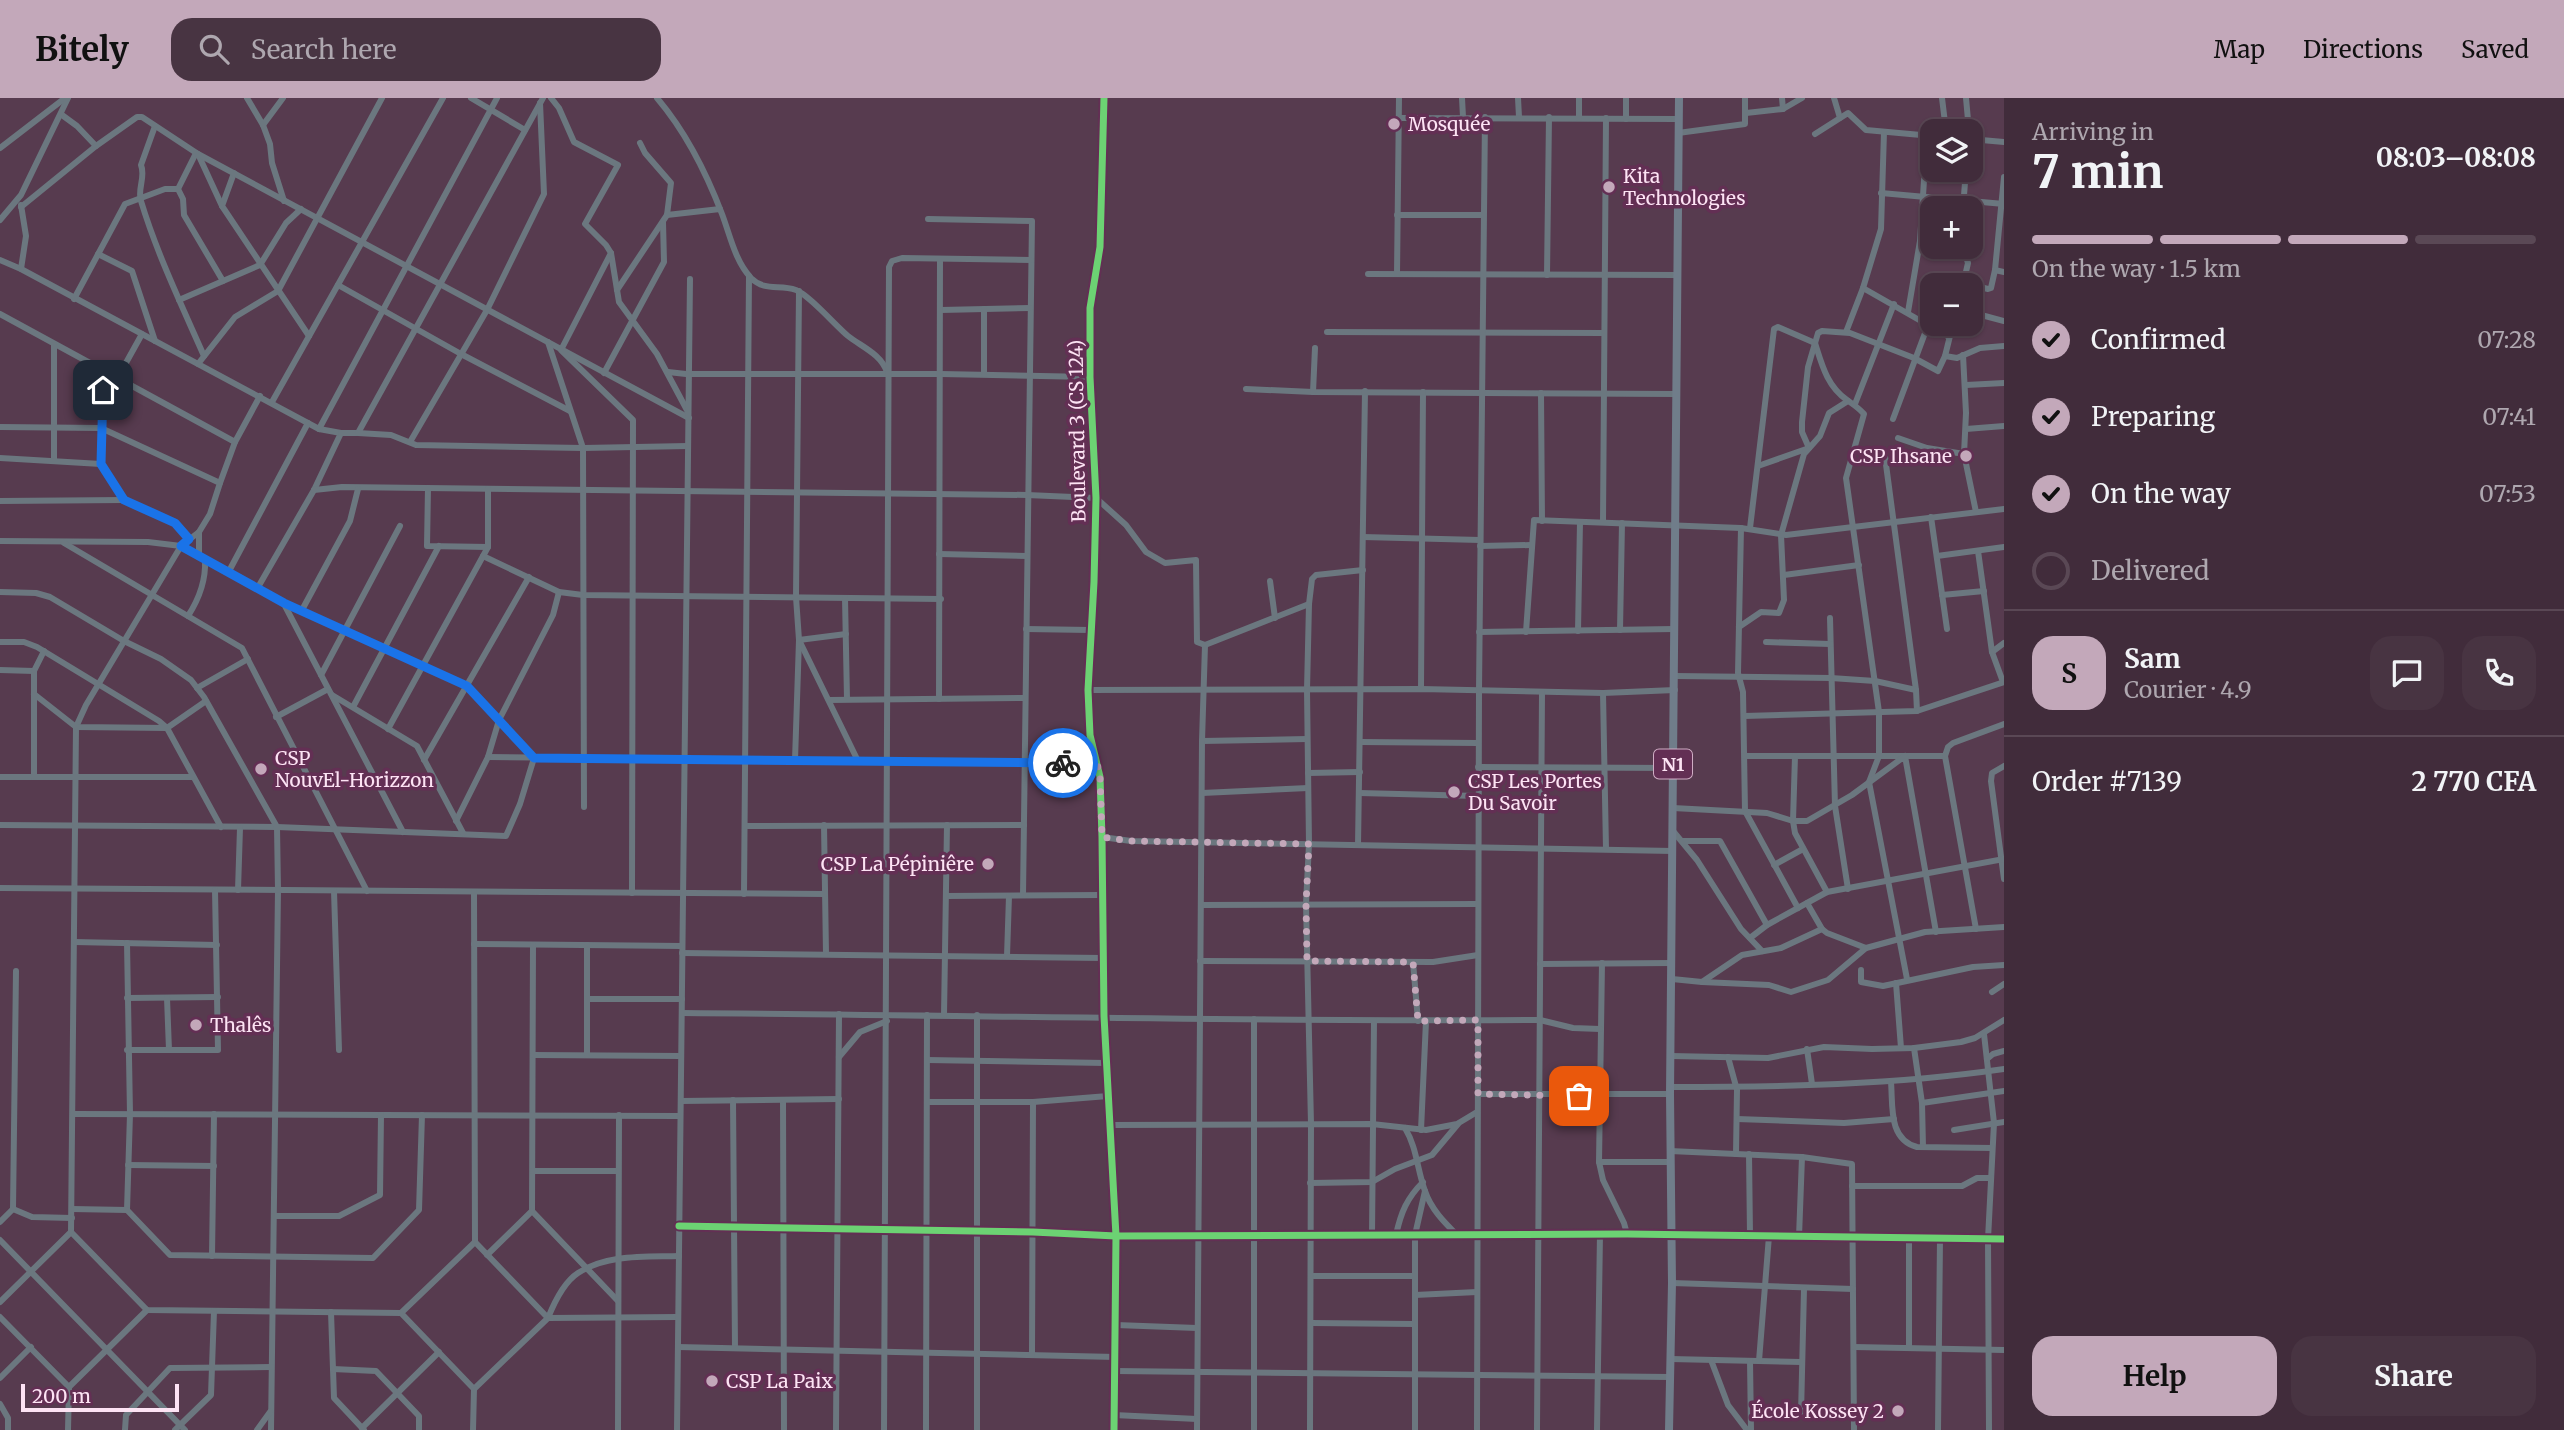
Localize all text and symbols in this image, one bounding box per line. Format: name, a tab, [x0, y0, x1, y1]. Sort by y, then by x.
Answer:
search box	[171, 18, 661, 81]
text: Bitely	[35, 29, 129, 70]
icon: search	[195, 30, 233, 68]
text: Search here	[251, 33, 397, 66]
text: Map	[2214, 34, 2265, 65]
text: Directions	[2303, 34, 2423, 65]
text: Saved	[2461, 34, 2529, 65]
place label: Mosquée	[1408, 112, 1490, 136]
marker: Mosquée	[1386, 116, 1402, 132]
text: Arriving in	[2032, 117, 2154, 146]
map controls	[1920, 119, 1983, 336]
button: layers	[1920, 119, 1983, 182]
text: 08:03–08:08	[2376, 141, 2536, 174]
text: 7 min	[2032, 143, 2164, 201]
place label: Kita Technologies	[1623, 164, 1745, 210]
marker: Kita Technologies	[1601, 179, 1617, 195]
button: +	[1920, 196, 1983, 259]
text: On the way · 1.5 km	[2032, 254, 2241, 283]
button: −	[1920, 273, 1983, 336]
icon: check	[2032, 321, 2070, 359]
text: Confirmed	[2091, 323, 2226, 356]
text: 07:28	[2477, 325, 2536, 354]
street label: Boulevard 3 (CS 124)	[1063, 339, 1091, 523]
pin	[73, 360, 133, 420]
icon: home	[84, 371, 122, 409]
icon: check	[2032, 398, 2070, 436]
text: Preparing	[2091, 400, 2215, 433]
text: 07:41	[2482, 402, 2536, 431]
place label: CSP Ihsane	[1850, 444, 1952, 468]
marker: CSP Ihsane	[1958, 448, 1974, 464]
icon: check	[2032, 475, 2070, 513]
text: On the way	[2091, 477, 2231, 510]
text: 07:53	[2479, 479, 2536, 508]
text: Delivered	[2091, 554, 2210, 587]
button: chat	[2370, 636, 2444, 710]
button: phone	[2462, 636, 2536, 710]
text: Sam	[2124, 642, 2181, 675]
text: S	[2061, 657, 2077, 690]
text: Courier · 4.9	[2124, 675, 2252, 704]
courier	[1028, 728, 1098, 798]
icon: bike	[1044, 744, 1082, 782]
place label: CSP NouvEl-Horizzon	[275, 746, 434, 792]
road number: N1	[1654, 750, 1692, 778]
marker: CSP NouvEl-Horizzon	[253, 761, 269, 777]
text: Order #7139	[2032, 765, 2182, 798]
text: 2 770 CFA	[2411, 765, 2536, 798]
place label: CSP Les Portes Du Savoir	[1468, 769, 1602, 815]
marker: CSP Les Portes Du Savoir	[1446, 784, 1462, 800]
place label: CSP La Pépiniêre	[821, 852, 974, 876]
marker: CSP La Pépiniêre	[980, 856, 996, 872]
place label: Thalês	[210, 1013, 271, 1037]
marker: Thalês	[188, 1017, 204, 1033]
pin	[1549, 1066, 1609, 1126]
icon: bag	[1560, 1077, 1598, 1115]
button: Help	[2032, 1336, 2277, 1416]
button: Share	[2291, 1336, 2536, 1416]
place label: CSP La Paix	[726, 1369, 833, 1393]
marker: CSP La Paix	[704, 1373, 720, 1389]
scale bar	[21, 1381, 178, 1413]
text: 200 m	[32, 1384, 91, 1408]
place label: École Kossey 2	[1751, 1399, 1884, 1423]
marker: École Kossey 2	[1890, 1403, 1906, 1419]

